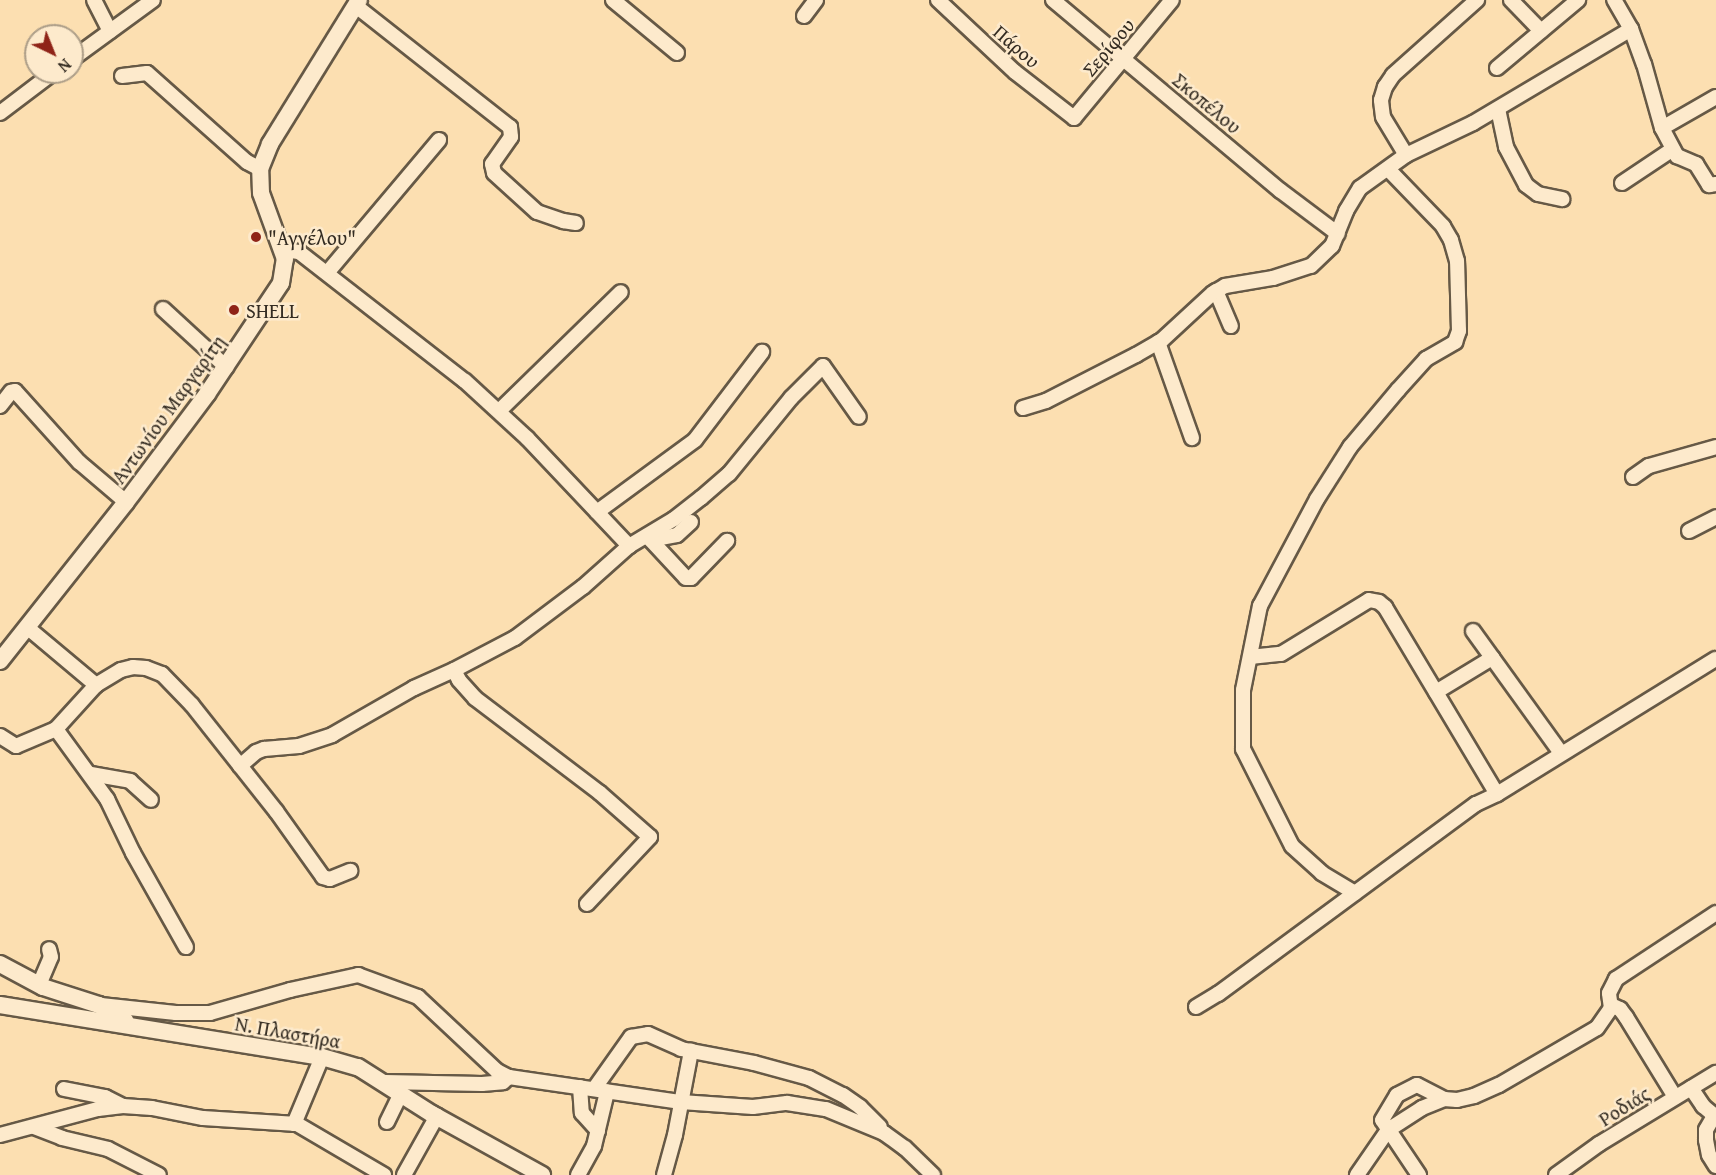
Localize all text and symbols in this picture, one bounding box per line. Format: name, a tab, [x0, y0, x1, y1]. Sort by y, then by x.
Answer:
street label: Σερίφου	[1077, 13, 1139, 81]
street label: Πάρου	[989, 19, 1045, 73]
north arrow	[24, 24, 84, 84]
text: N	[53, 53, 77, 78]
street label: Σκοπέλου	[1168, 68, 1246, 138]
place label: "Αγγέλου"	[268, 225, 356, 249]
marker: "Αγγέλου"	[249, 230, 263, 244]
place label: SHELL	[246, 298, 299, 322]
marker: SHELL	[227, 303, 241, 317]
street label: Αντωνίου Μαργαρίτη	[106, 330, 230, 488]
street label: Ν. Πλαστήρα	[233, 1011, 343, 1053]
street label: Ροδιάς	[1594, 1081, 1654, 1131]

